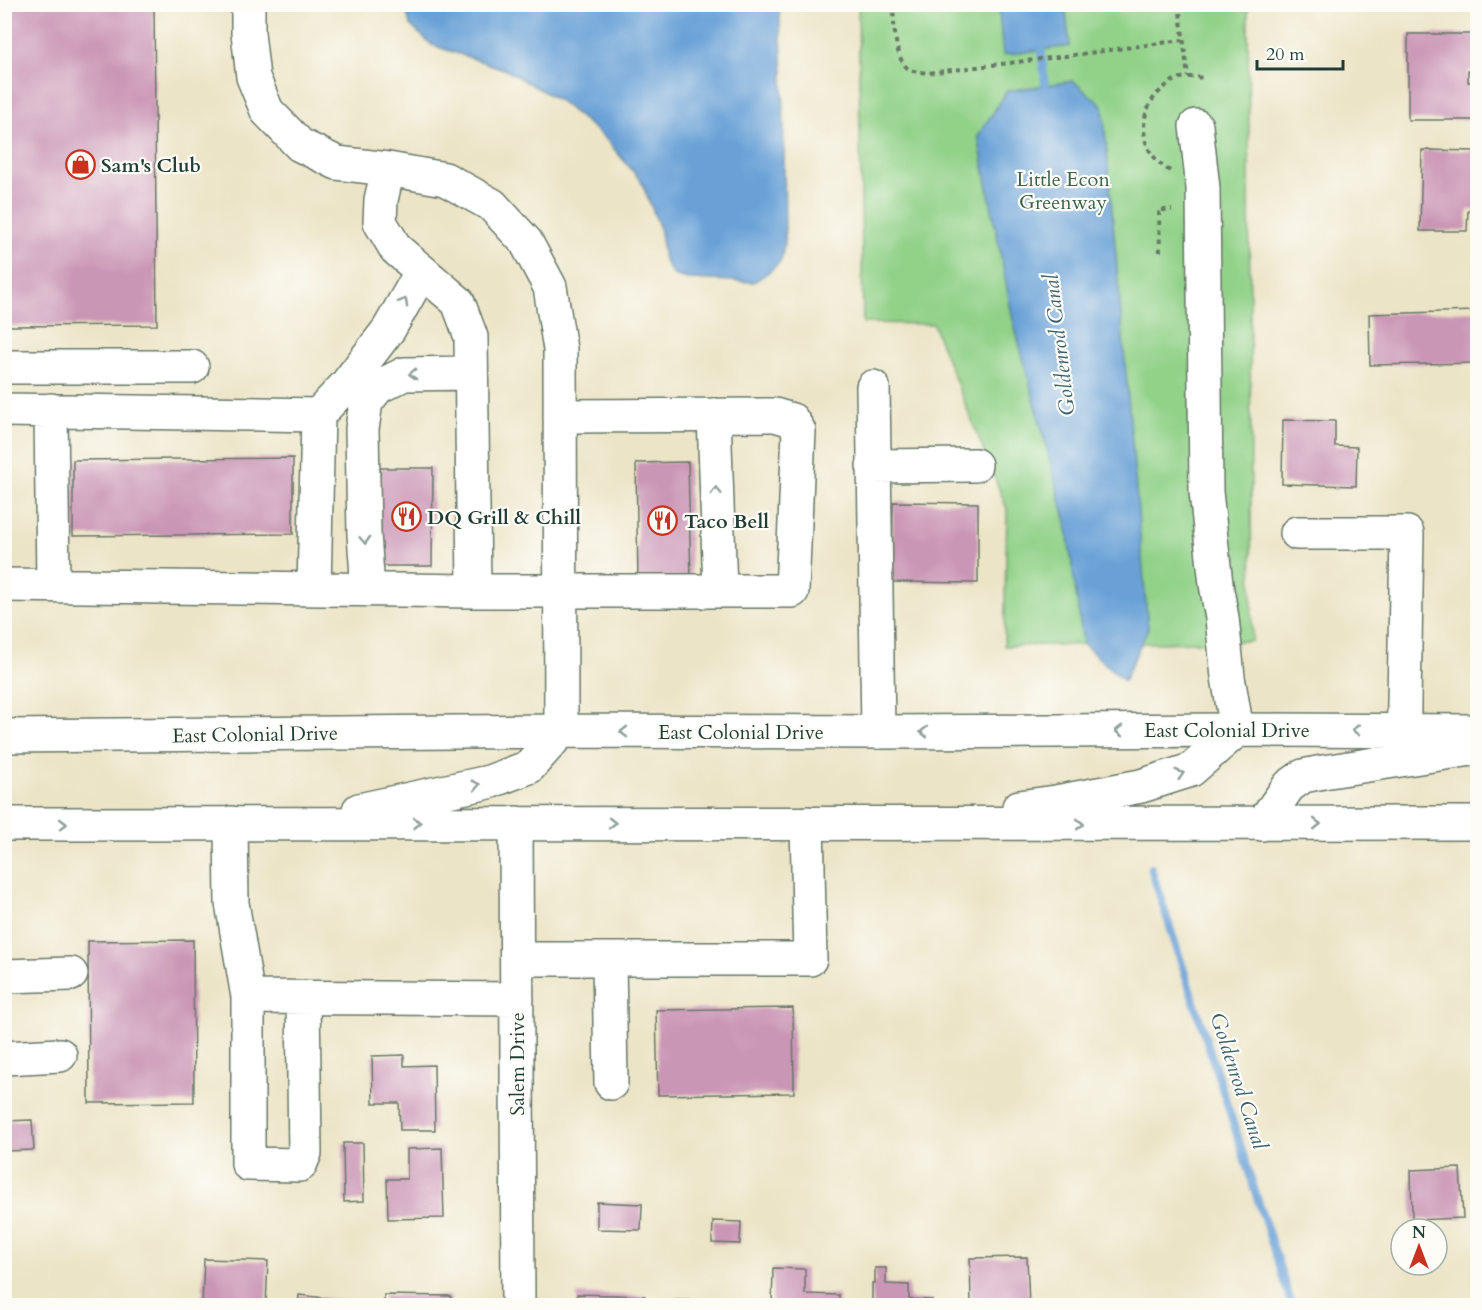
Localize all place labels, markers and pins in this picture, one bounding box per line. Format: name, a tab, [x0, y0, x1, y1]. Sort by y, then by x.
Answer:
shop icon: Sam's Club	[64, 149, 96, 181]
place label: Sam's Club	[101, 152, 201, 179]
restaurant icon: DQ Grill & Chill	[390, 501, 422, 533]
place label: DQ Grill & Chill	[427, 504, 581, 531]
restaurant icon: Taco Bell	[647, 505, 679, 537]
place label: Taco Bell	[684, 508, 769, 535]

